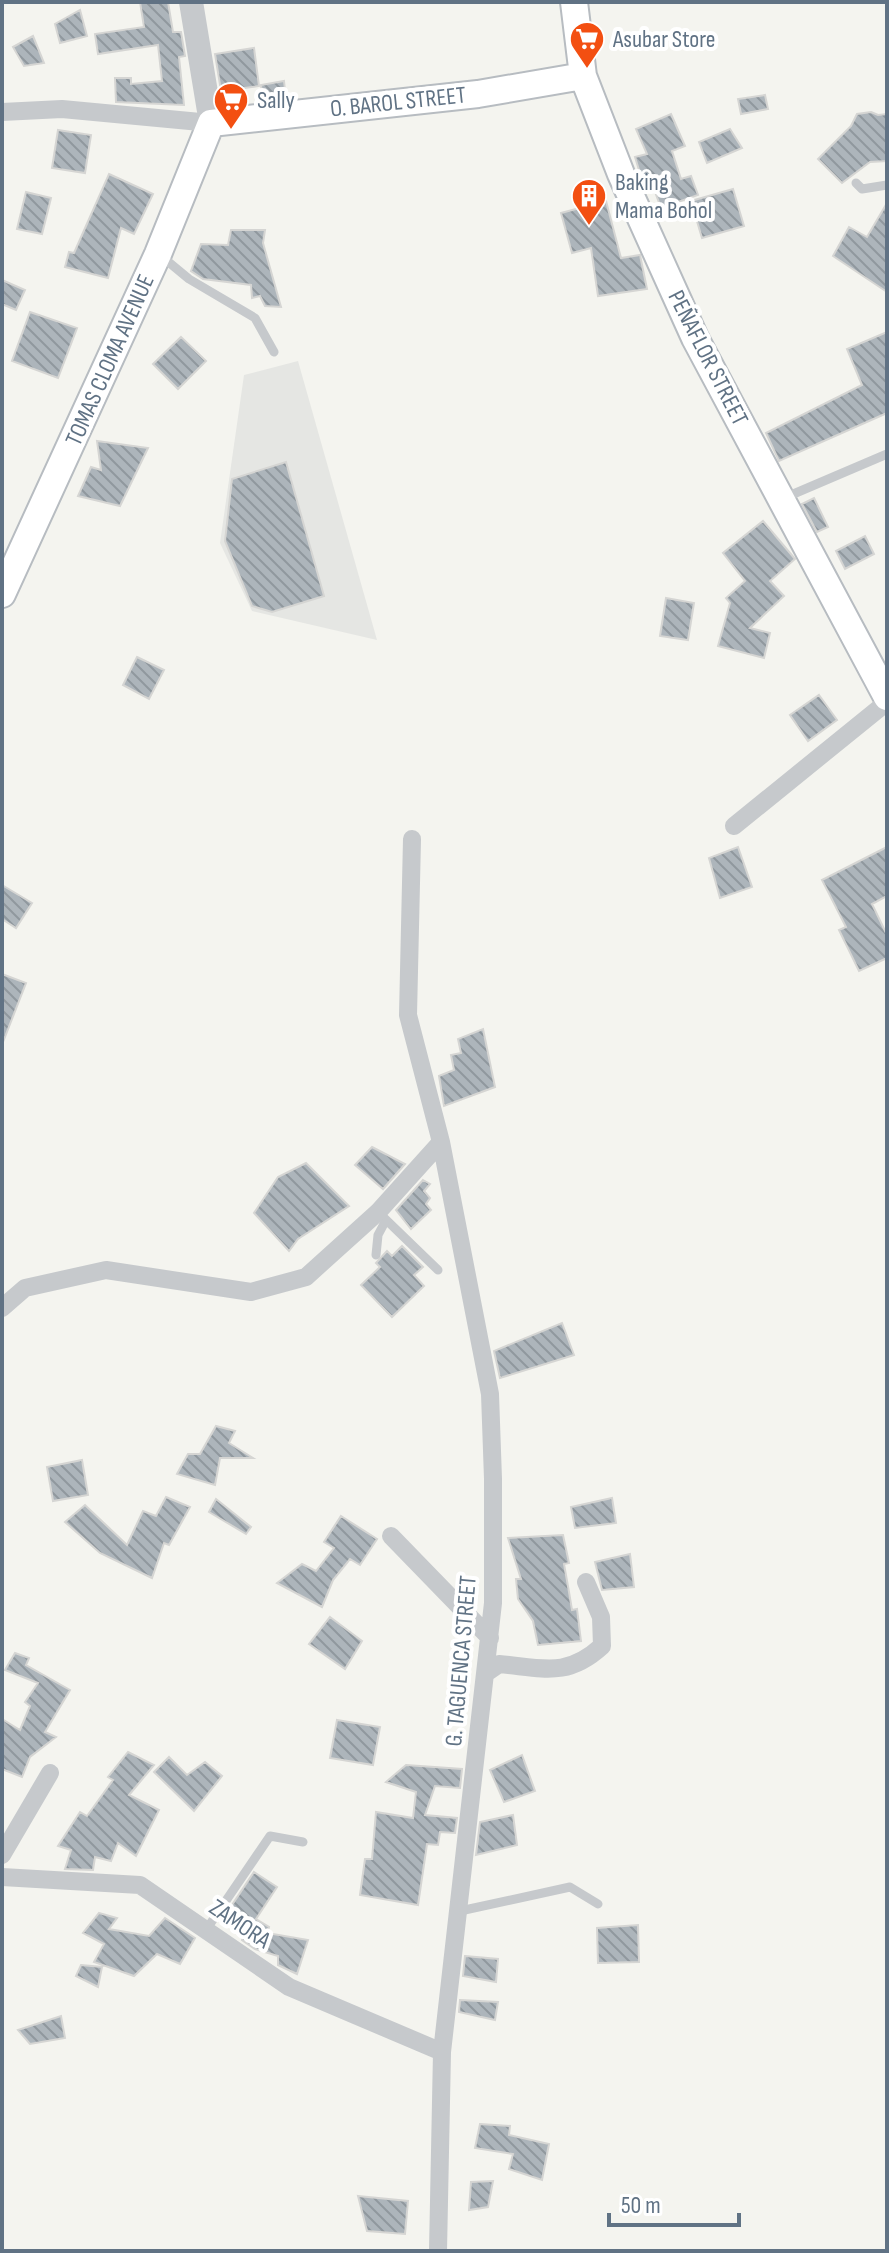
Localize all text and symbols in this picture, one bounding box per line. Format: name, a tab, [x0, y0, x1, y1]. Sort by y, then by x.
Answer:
supermarket icon: Asubar Store	[568, 20, 606, 70]
place label: Asubar Store	[612, 25, 715, 54]
street label: O. BAROL STREET	[329, 80, 468, 124]
supermarket icon: Sally	[212, 81, 250, 131]
place label: Sally	[257, 86, 295, 115]
place label: Baking Mama Bohol	[615, 168, 712, 225]
building icon: Baking Mama Bohol	[570, 177, 608, 227]
street label: TOMAS CLOMA AVENUE	[59, 270, 161, 450]
street label: PEÑAFLOR STREET	[662, 286, 755, 431]
street label: G. TAGUENCA STREET	[439, 1574, 483, 1748]
street label: ZAMORA	[204, 1893, 277, 1955]
scale bar	[609, 2177, 739, 2227]
text: 50 m	[621, 2191, 661, 2220]

